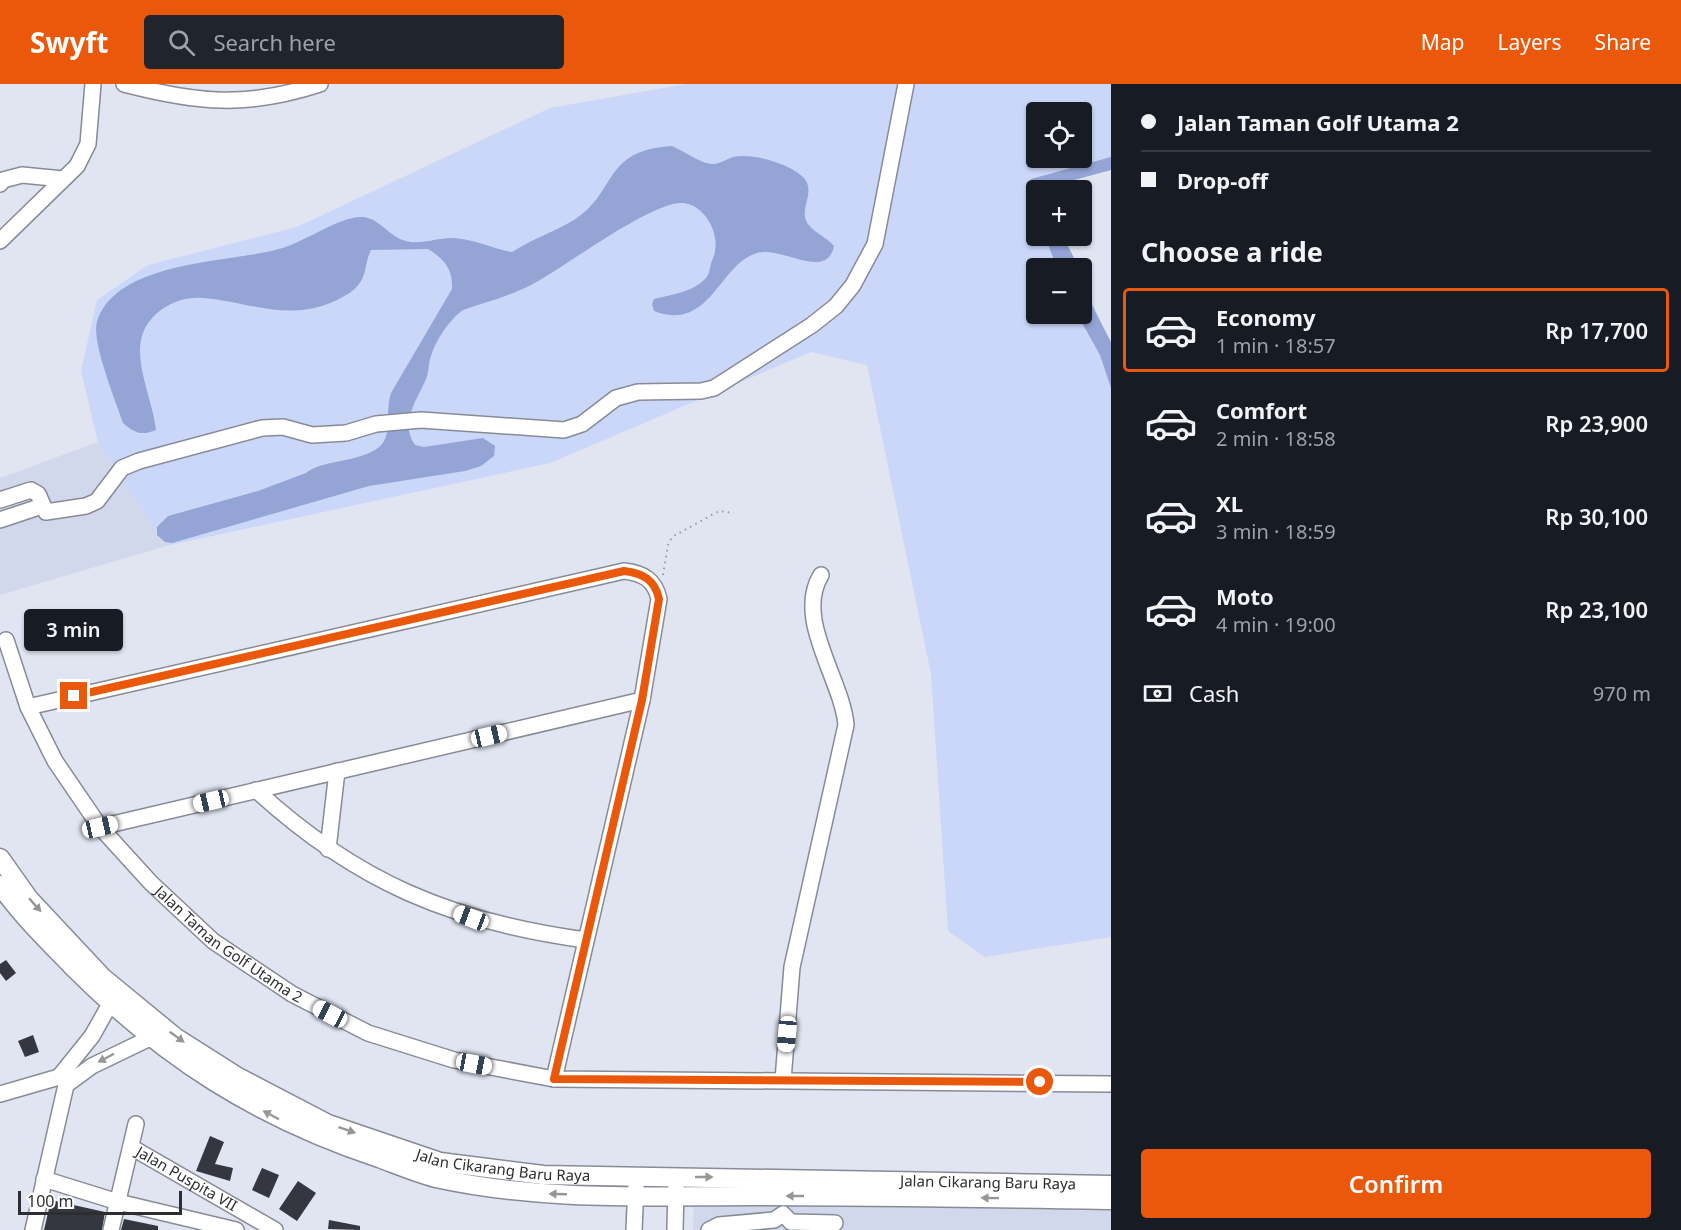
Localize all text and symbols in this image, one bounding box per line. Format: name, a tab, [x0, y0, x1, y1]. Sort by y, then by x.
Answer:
search box	[144, 15, 564, 69]
text: Swyft	[30, 23, 108, 61]
icon: search	[165, 26, 198, 59]
text: Search here	[213, 27, 336, 57]
text: Map	[1421, 28, 1465, 56]
text: Layers	[1498, 28, 1562, 56]
text: Share	[1595, 28, 1651, 56]
map controls	[1026, 102, 1092, 324]
button: locate	[1026, 102, 1092, 168]
text: Jalan Taman Golf Utama 2	[1177, 107, 1459, 137]
text: Drop-off	[1177, 165, 1268, 195]
button: +	[1026, 180, 1092, 246]
text: Choose a ride	[1141, 233, 1323, 270]
button: −	[1026, 258, 1092, 324]
text: Economy	[1216, 302, 1315, 332]
icon: car	[1144, 303, 1198, 357]
text: Rp 17,700	[1545, 315, 1648, 345]
text: 1 min · 18:57	[1216, 332, 1336, 359]
text: Comfort	[1216, 395, 1307, 425]
icon: car	[1144, 396, 1198, 450]
text: Rp 23,900	[1545, 408, 1648, 438]
text: 2 min · 18:58	[1216, 425, 1336, 452]
text: XL	[1216, 488, 1243, 518]
icon: car	[1144, 489, 1198, 543]
text: Rp 30,100	[1545, 501, 1648, 531]
text: 3 min · 18:59	[1216, 518, 1336, 545]
text: Moto	[1216, 581, 1274, 611]
icon: car	[1144, 582, 1198, 636]
text: Rp 23,100	[1545, 594, 1648, 624]
callout: 3 min	[25, 609, 124, 651]
text: 4 min · 19:00	[1216, 611, 1336, 638]
text: 3 min	[46, 616, 101, 643]
icon: cash	[1141, 677, 1174, 710]
text: Cash	[1189, 678, 1239, 708]
text: 970 m	[1593, 680, 1651, 707]
route end	[60, 682, 87, 709]
car	[469, 723, 509, 749]
car	[191, 788, 231, 814]
car	[80, 814, 120, 840]
street label: Jalan Taman Golf Utama 2	[150, 879, 306, 1007]
one-way arrow	[28, 897, 42, 912]
car	[451, 903, 491, 933]
car	[310, 998, 350, 1030]
car	[776, 1015, 798, 1053]
one-way arrow	[168, 1031, 184, 1043]
car	[455, 1052, 493, 1076]
one-way arrow	[98, 1053, 115, 1063]
route start	[1026, 1068, 1053, 1095]
one-way arrow	[262, 1110, 279, 1120]
one-way arrow	[339, 1126, 357, 1136]
street label: Jalan Puspita VII	[131, 1140, 241, 1215]
street label: Jalan Cikarang Baru Raya	[412, 1143, 590, 1185]
button: Confirm	[1141, 1149, 1651, 1218]
street label: Jalan Cikarang Baru Raya	[898, 1170, 1076, 1193]
one-way arrow	[695, 1173, 714, 1182]
scale bar	[18, 1188, 182, 1216]
text: 100 m	[27, 1190, 74, 1212]
one-way arrow	[548, 1190, 567, 1199]
one-way arrow	[785, 1191, 804, 1201]
one-way arrow	[980, 1193, 999, 1203]

